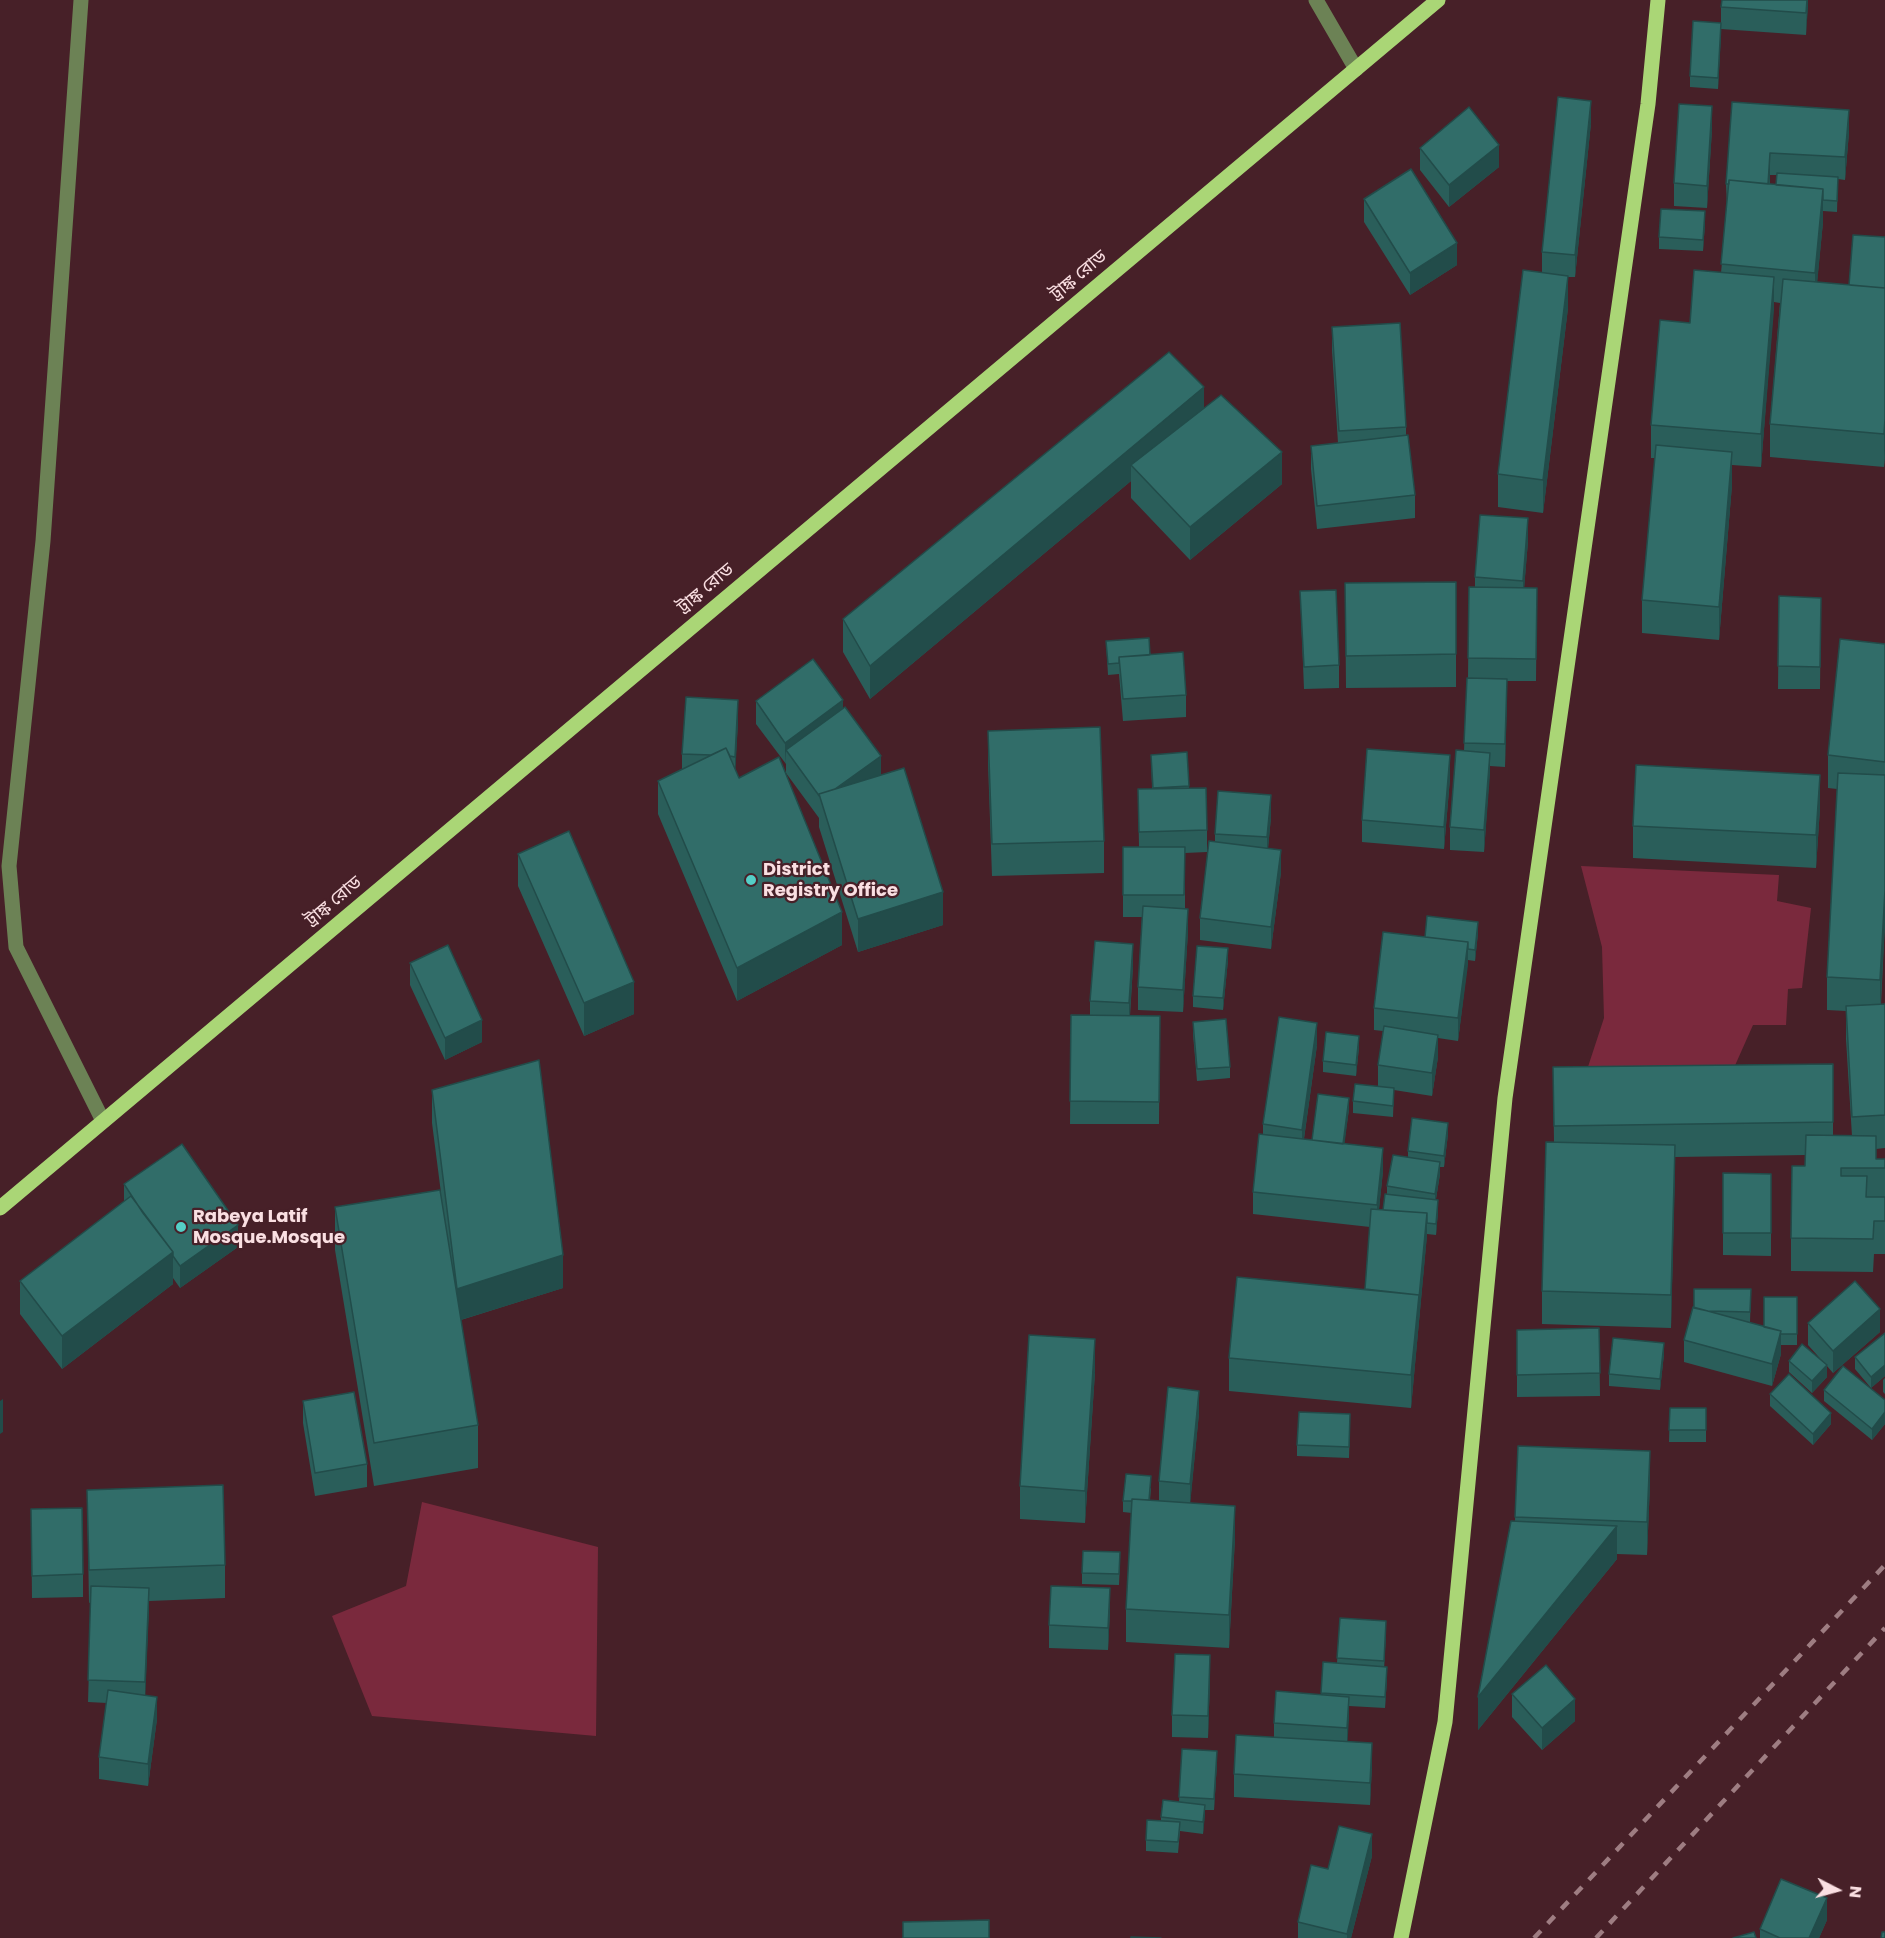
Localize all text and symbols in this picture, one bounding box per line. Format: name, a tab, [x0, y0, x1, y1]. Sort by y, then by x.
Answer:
street label: ট্রাঙ্ক রোড	[1046, 246, 1112, 306]
street label: ট্রাঙ্ক রোড	[673, 559, 739, 619]
place label: District Registry Office	[763, 859, 898, 902]
street label: ট্রাঙ্ক রোড	[301, 872, 367, 932]
marker: District Registry Office	[744, 873, 758, 887]
place label: Rabeya Latif Mosque.Mosque	[193, 1206, 345, 1248]
marker: Rabeya Latif Mosque.Mosque	[174, 1220, 188, 1234]
north arrow	[1807, 1860, 1867, 1920]
text: N	[1843, 1885, 1867, 1899]

